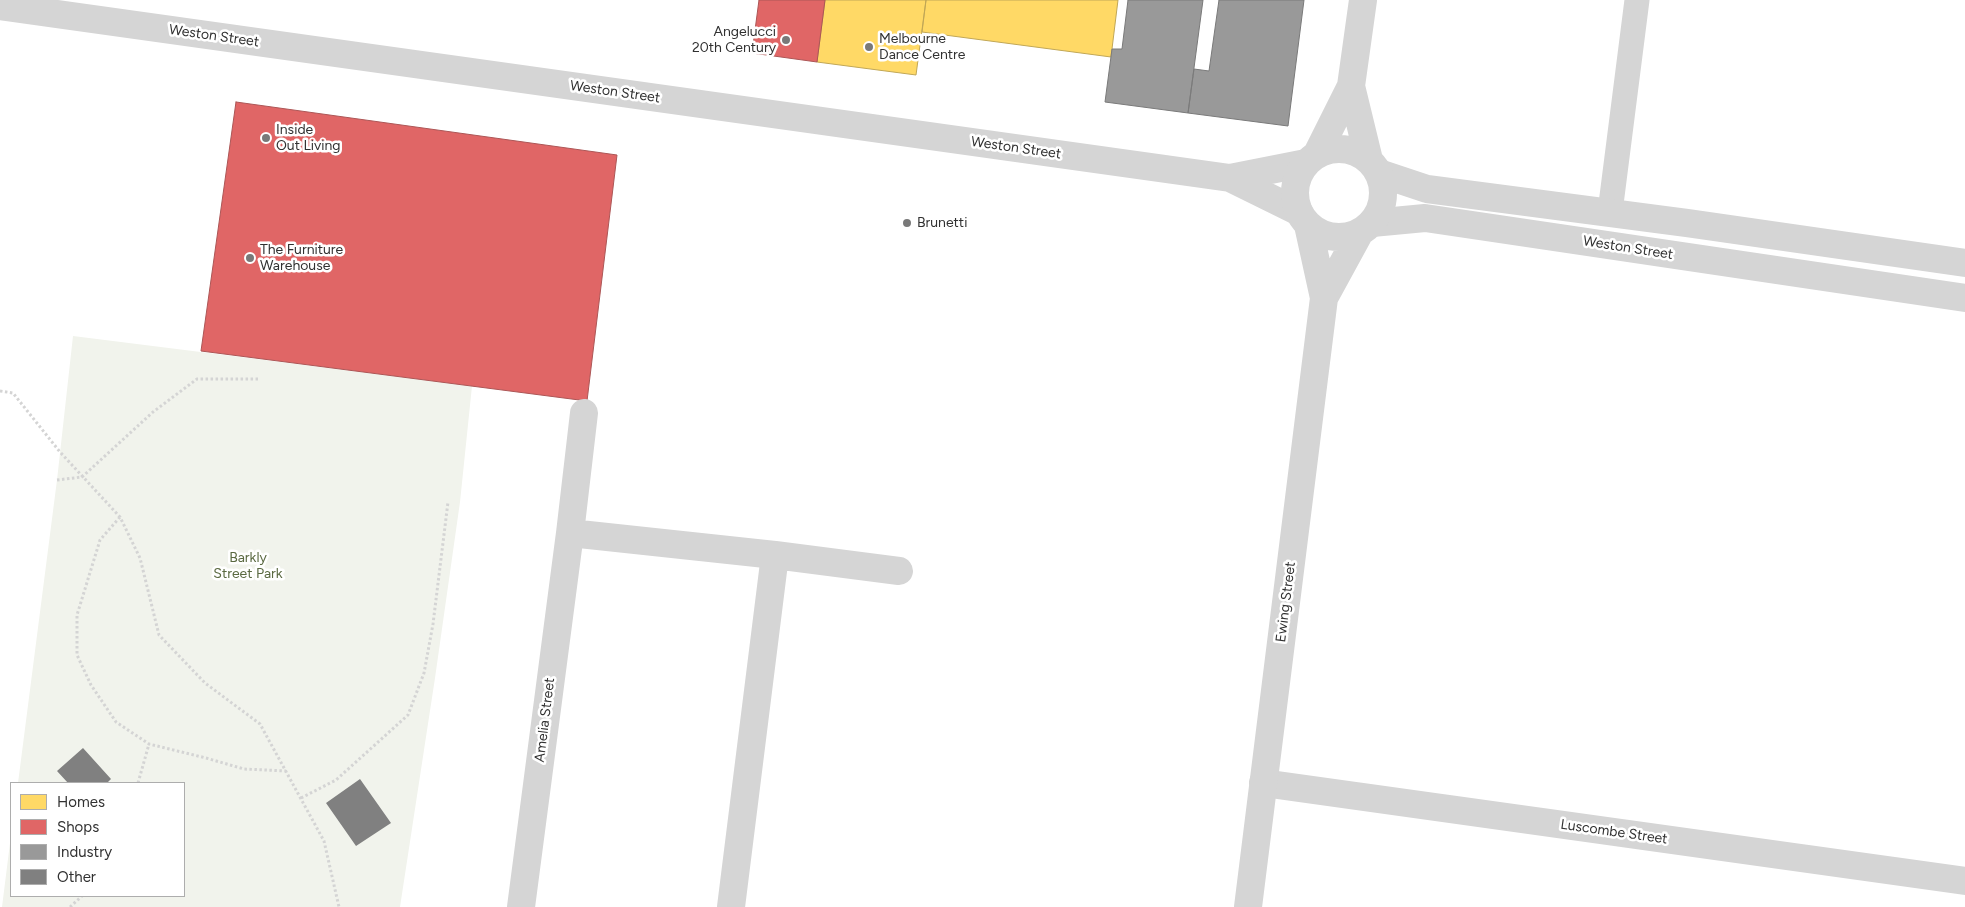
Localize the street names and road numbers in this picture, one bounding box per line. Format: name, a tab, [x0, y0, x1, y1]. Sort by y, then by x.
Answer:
street label: Weston Street	[168, 21, 260, 51]
street label: Weston Street	[569, 77, 661, 107]
street label: Weston Street	[970, 133, 1062, 163]
street label: Weston Street	[1582, 233, 1674, 263]
street label: Ewing Street	[1273, 561, 1299, 643]
street label: Amelia Street	[531, 677, 559, 763]
street label: Luscombe Street	[1559, 816, 1669, 848]

